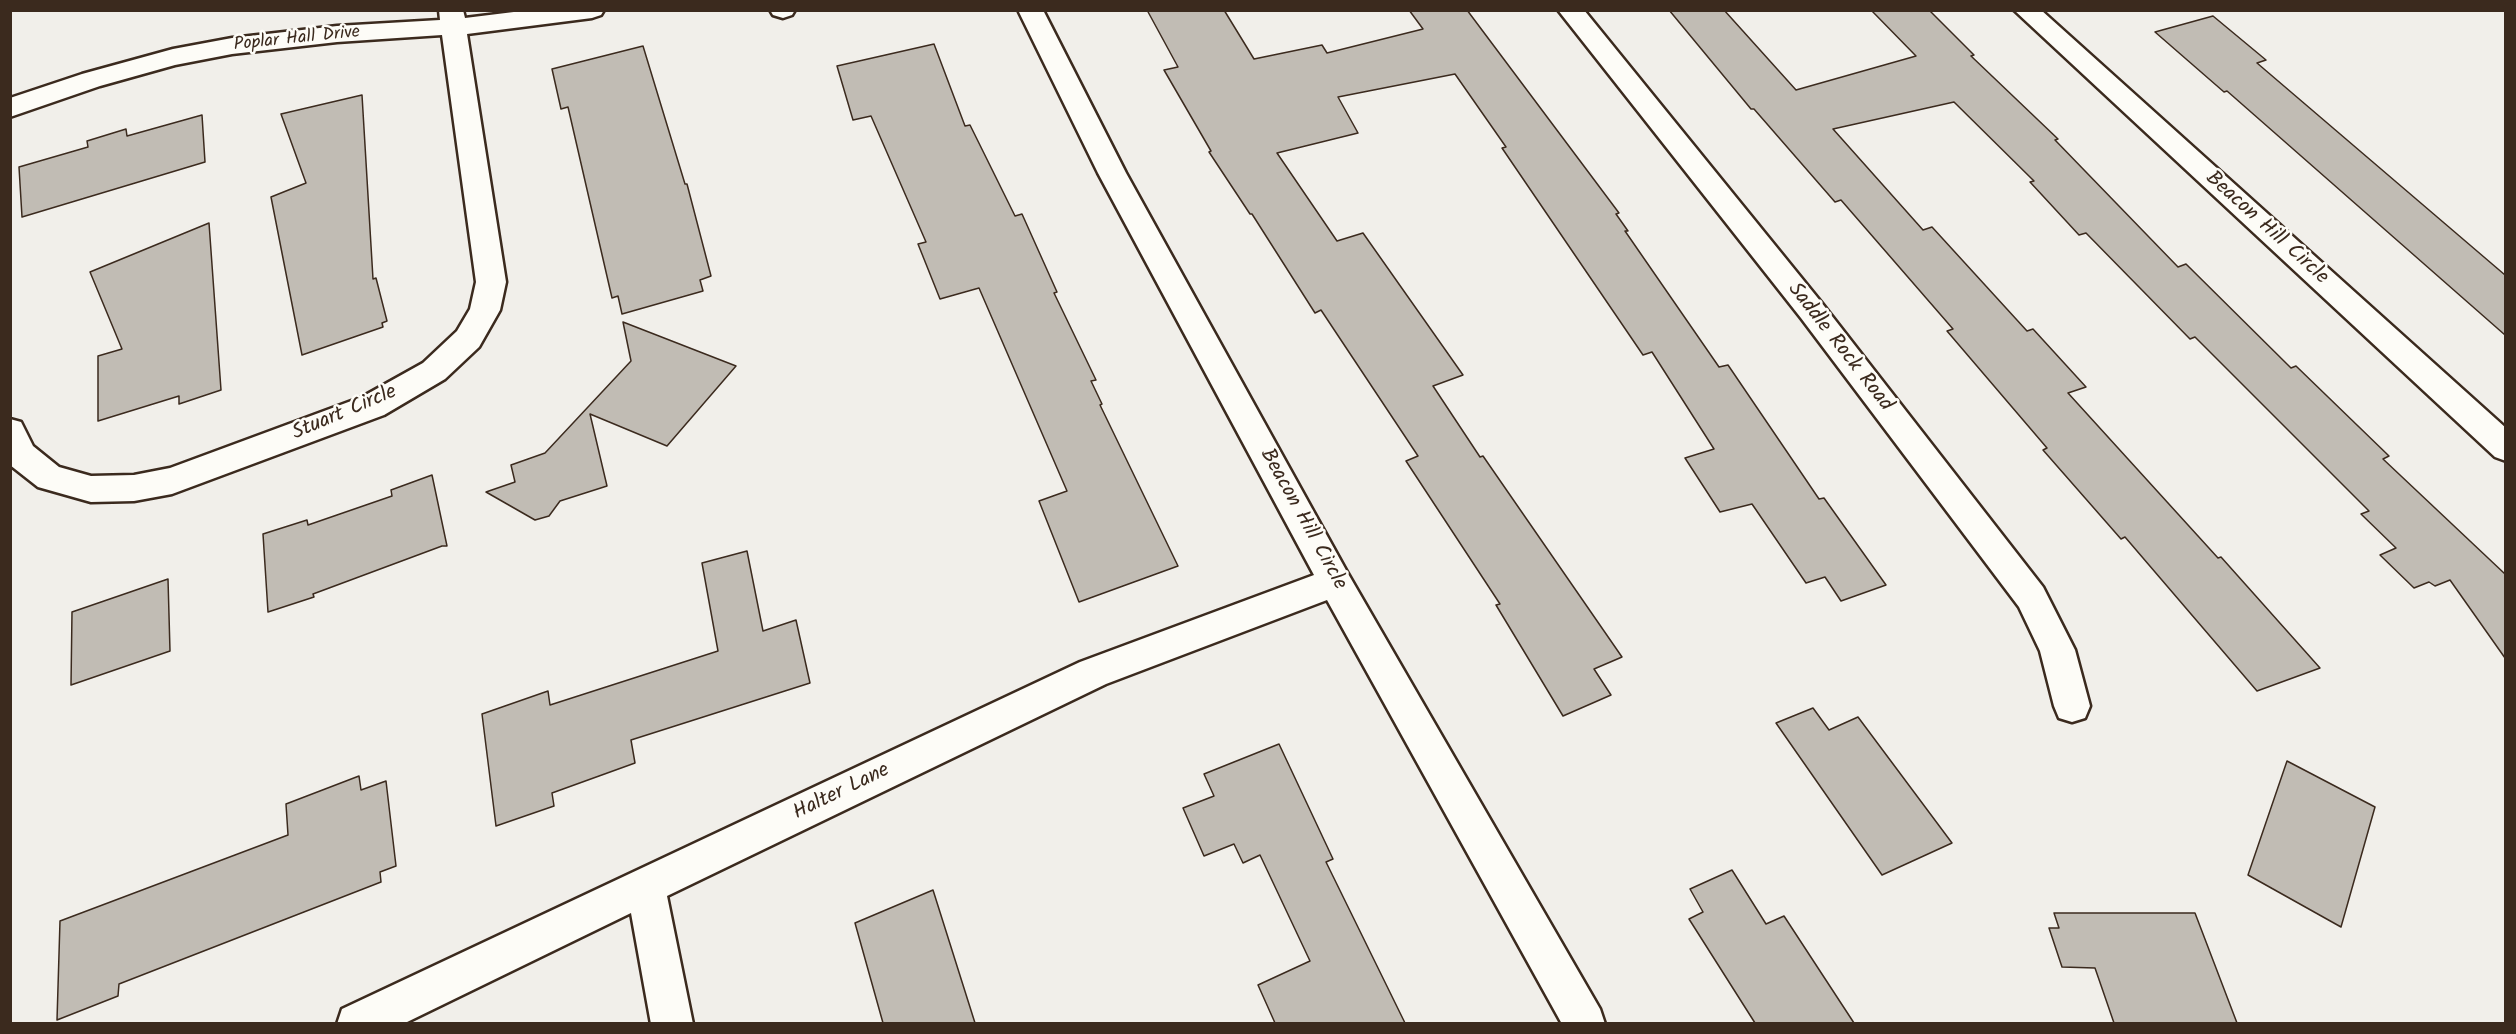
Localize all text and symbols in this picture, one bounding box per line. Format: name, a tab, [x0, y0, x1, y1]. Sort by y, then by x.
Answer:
street label: Poplar Hall Drive	[233, 23, 361, 57]
street label: Beacon Hill Circle	[2199, 167, 2333, 291]
street label: Saddle Rock Road	[1781, 279, 1897, 417]
street label: Stuart Circle	[289, 381, 401, 447]
street label: Beacon Hill Circle	[1253, 445, 1351, 595]
street label: Halter Lane	[790, 759, 894, 827]

